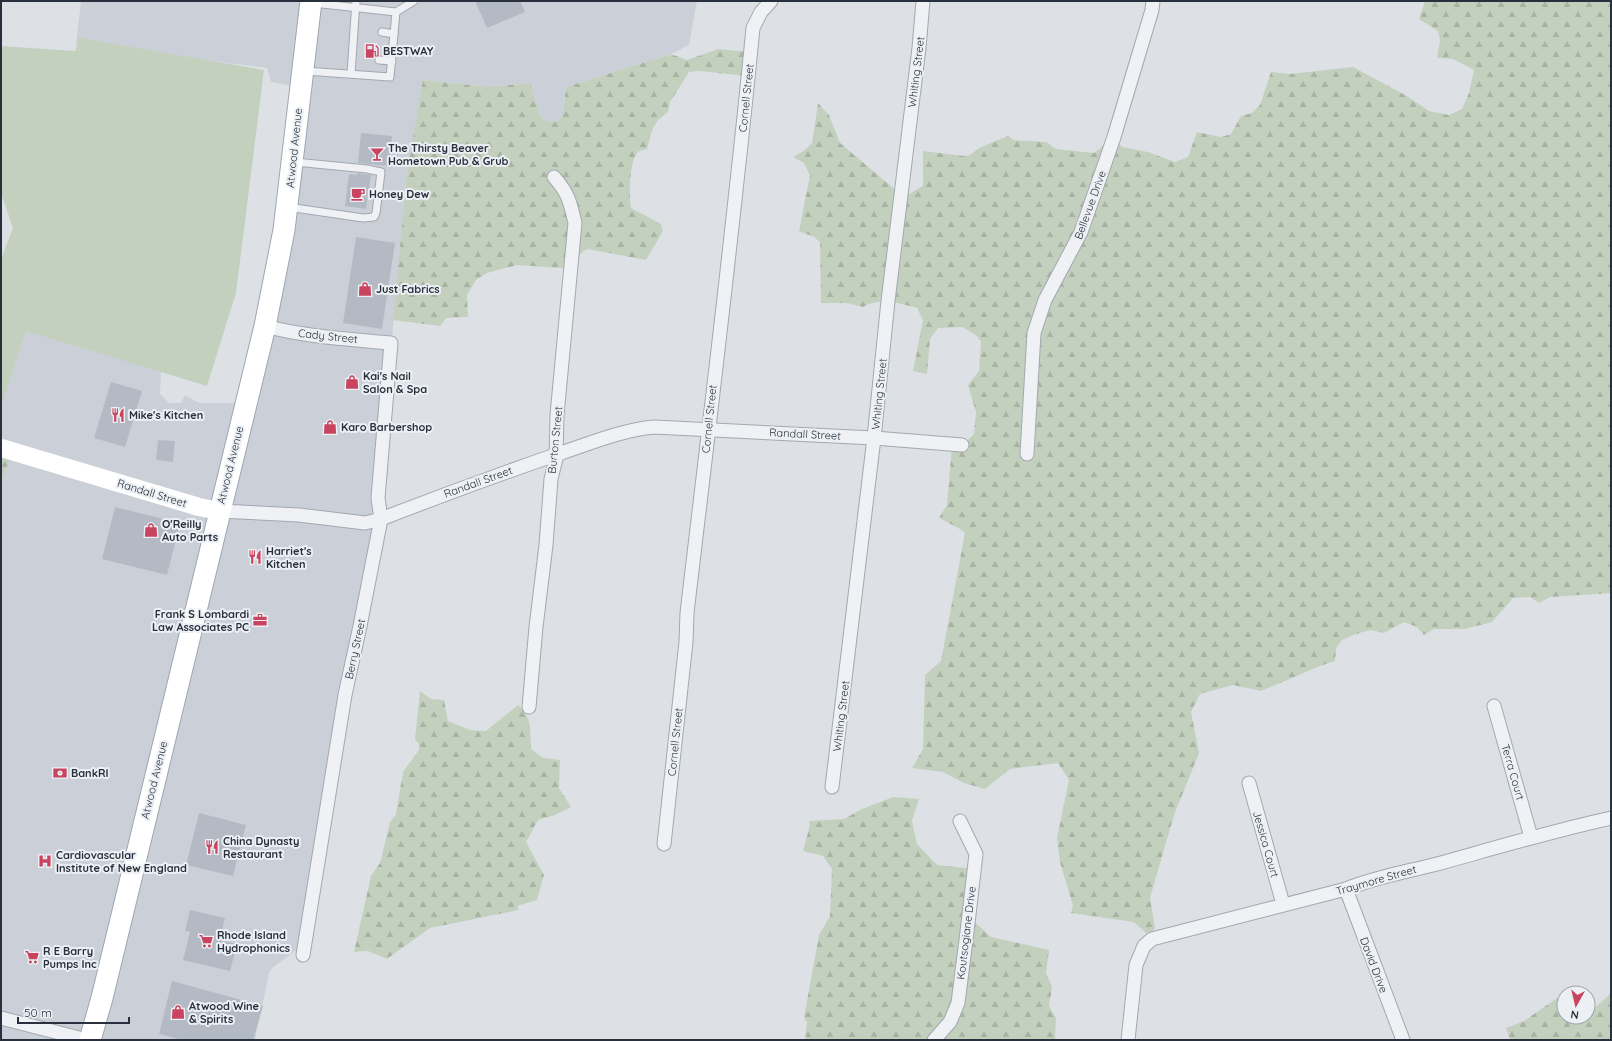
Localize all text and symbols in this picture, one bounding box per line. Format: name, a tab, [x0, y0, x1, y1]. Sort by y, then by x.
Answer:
street label: Whiting Street	[905, 35, 927, 108]
fuel station icon: BESTWAY	[364, 43, 380, 59]
place label: BESTWAY	[383, 44, 434, 58]
street label: Cornell Street	[735, 63, 757, 133]
street label: Atwood Avenue	[283, 107, 305, 189]
place label: The Thirsty Beaver Hometown Pub & Grub	[388, 141, 509, 168]
bar icon: The Thirsty Beaver Hometown Pub & Grub	[369, 146, 385, 162]
street label: Bellevue Drive	[1071, 169, 1109, 241]
cafe icon: Honey Dew	[350, 186, 366, 202]
place label: Honey Dew	[369, 187, 430, 201]
shop icon: Just Fabrics	[357, 281, 373, 297]
place label: Just Fabrics	[376, 282, 440, 296]
street label: Cady Street	[298, 326, 359, 346]
street label: Whiting Street	[868, 357, 890, 430]
place label: Kai's Nail Salon & Spa	[363, 369, 427, 396]
shop icon: Kai's Nail Salon & Spa	[344, 374, 360, 390]
street label: Cornell Street	[698, 384, 720, 454]
street label: Burton Street	[545, 405, 566, 474]
restaurant icon: Mike's Kitchen	[110, 407, 126, 423]
place label: Mike's Kitchen	[129, 408, 203, 422]
shop icon: Karo Barbershop	[322, 419, 338, 435]
place label: Karo Barbershop	[341, 420, 432, 434]
street label: Atwood Avenue	[214, 424, 246, 506]
street label: Randall Street	[769, 425, 842, 443]
street label: Randall Street	[442, 463, 514, 501]
street label: Randall Street	[116, 476, 189, 510]
place label: O'Reilly Auto Parts	[162, 517, 218, 544]
shop icon: O'Reilly Auto Parts	[143, 522, 159, 538]
place label: Harriet's Kitchen	[266, 544, 312, 571]
restaurant icon: Harriet's Kitchen	[247, 549, 263, 565]
place label: Frank S Lombardi Law Associates PC	[152, 607, 249, 634]
office icon: Frank S Lombardi Law Associates PC	[252, 612, 268, 628]
street label: Berry Street	[342, 617, 368, 680]
street label: Whiting Street	[830, 679, 852, 752]
street label: Cornell Street	[664, 707, 686, 777]
street label: Atwood Avenue	[138, 739, 170, 821]
street label: Terra Court	[1498, 742, 1528, 802]
bank icon: BankRI	[52, 765, 68, 781]
place label: BankRI	[71, 766, 109, 780]
street label: Jessica Court	[1250, 809, 1282, 879]
place label: China Dynasty Restaurant	[223, 834, 300, 861]
restaurant icon: China Dynasty Restaurant	[204, 839, 220, 855]
place label: Cardiovascular Institute of New England	[56, 848, 187, 875]
hospital icon: Cardiovascular Institute of New England	[37, 853, 53, 869]
street label: Traymore Street	[1334, 862, 1418, 898]
street label: Koutsogiane Drive	[953, 886, 979, 980]
place label: Rhode Island Hydrophonics	[217, 928, 290, 955]
supermarket icon: Rhode Island Hydrophonics	[198, 933, 214, 949]
street label: David Drive	[1357, 935, 1391, 995]
place label: R E Barry Pumps Inc	[43, 944, 97, 971]
supermarket icon: R E Barry Pumps Inc	[24, 949, 40, 965]
north arrow	[1556, 985, 1596, 1025]
scale bar	[18, 999, 129, 1025]
place label: Atwood Wine & Spirits	[189, 999, 260, 1026]
shop icon: Atwood Wine & Spirits	[170, 1004, 186, 1020]
text: 50 m	[24, 1005, 52, 1020]
text: N	[1570, 1007, 1580, 1022]

